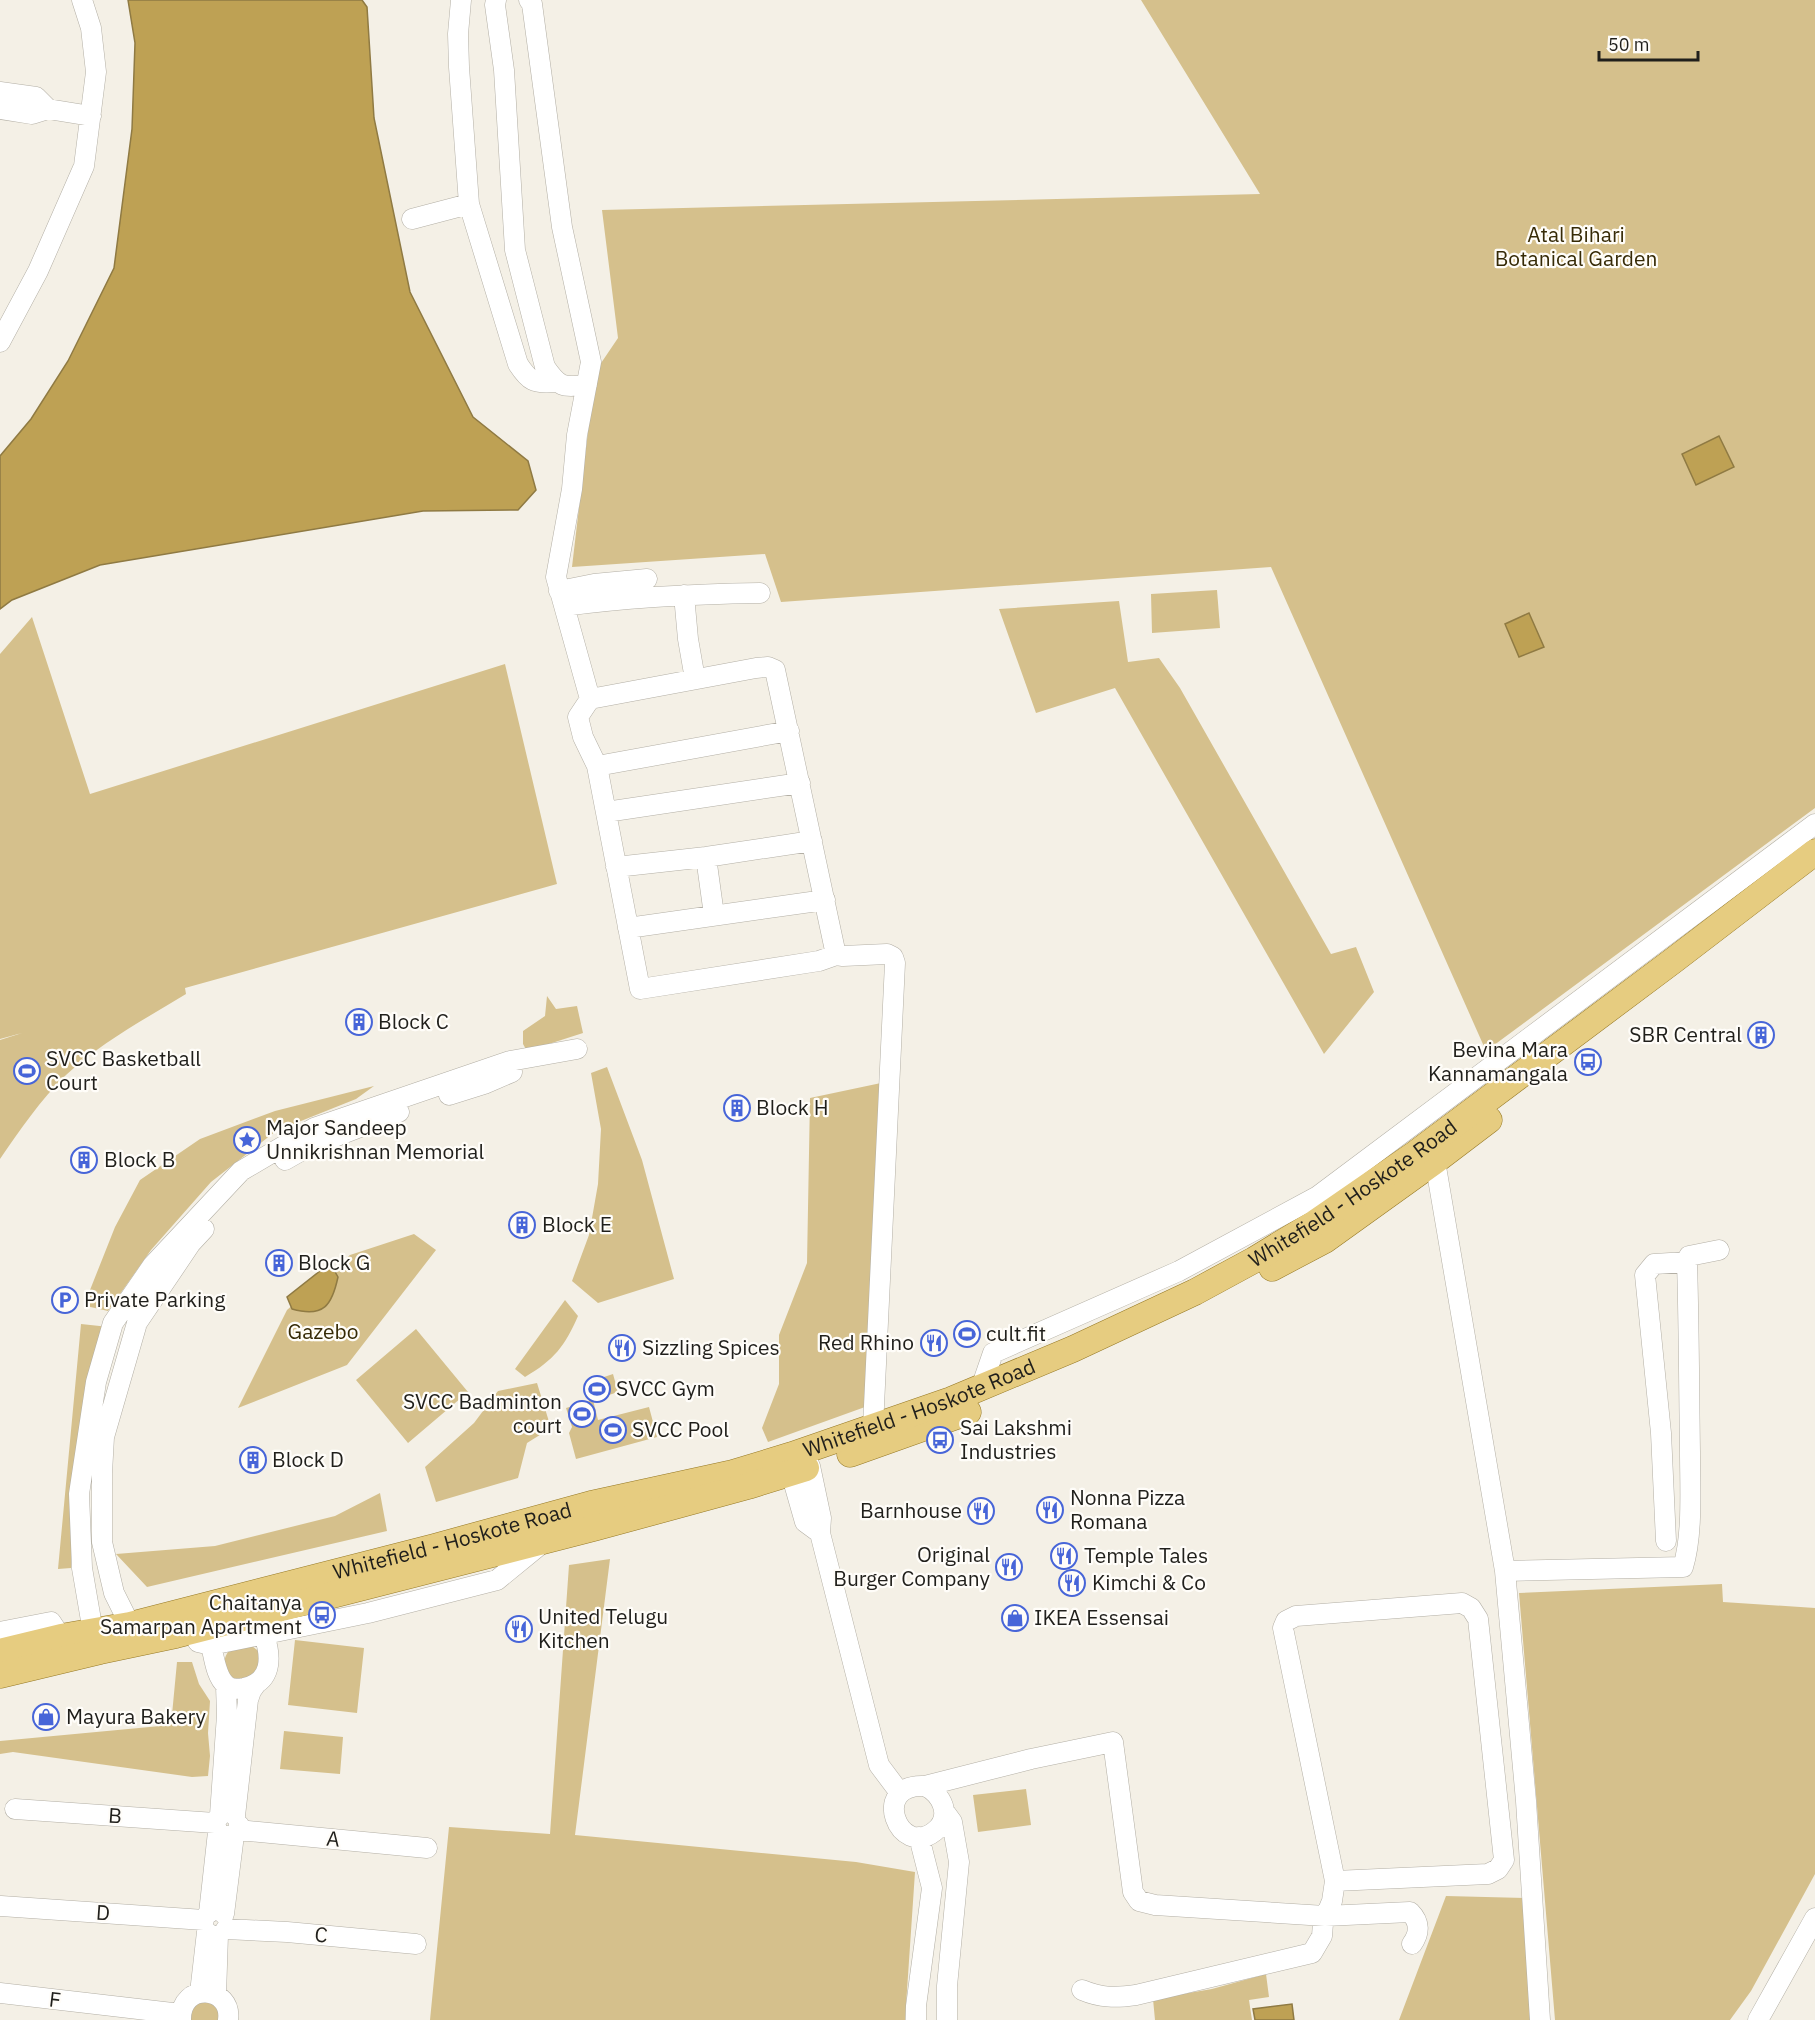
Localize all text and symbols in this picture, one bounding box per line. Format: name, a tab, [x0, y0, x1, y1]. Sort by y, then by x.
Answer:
scale bar	[1599, 24, 1698, 62]
text: 50 m	[1608, 33, 1650, 56]
park label: Atal Bihari Botanical Garden	[1495, 220, 1657, 272]
building icon: Block C	[344, 1007, 374, 1037]
place label: Block C	[378, 1007, 449, 1035]
place label: SBR Central	[1629, 1020, 1742, 1048]
building icon: SBR Central	[1746, 1020, 1776, 1050]
place label: Bevina Mara Kannamangala	[1428, 1035, 1568, 1087]
place label: SVCC Basketball Court	[46, 1044, 201, 1096]
bus stop icon: Bevina Mara Kannamangala	[1573, 1047, 1603, 1077]
sports icon: SVCC Basketball Court	[12, 1056, 42, 1086]
building icon: Block H	[722, 1093, 752, 1123]
place label: Block H	[756, 1093, 829, 1121]
street label: Whitefield - Hoskote Road	[1243, 1112, 1462, 1273]
place label: Major Sandeep Unnikrishnan Memorial	[266, 1113, 484, 1165]
place icon: Major Sandeep Unnikrishnan Memorial	[232, 1125, 262, 1155]
building icon: Block B	[69, 1145, 99, 1175]
place label: Block B	[104, 1145, 175, 1173]
building icon: Block E	[507, 1210, 537, 1240]
place label: Block E	[542, 1210, 612, 1238]
building icon: Block G	[264, 1248, 294, 1278]
place label: Block G	[298, 1248, 370, 1276]
parking icon: Private Parking	[50, 1285, 80, 1315]
place label: Private Parking	[84, 1285, 225, 1313]
park label: Gazebo	[288, 1317, 358, 1345]
sports icon: cult.fit	[952, 1319, 982, 1349]
place label: cult.fit	[986, 1319, 1046, 1347]
place label: Red Rhino	[818, 1328, 914, 1356]
restaurant icon: Red Rhino	[919, 1328, 949, 1358]
restaurant icon: Sizzling Spices	[607, 1333, 637, 1363]
place label: Sizzling Spices	[642, 1333, 780, 1361]
street label: Whitefield - Hoskote Road	[799, 1351, 1039, 1463]
sports icon: SVCC Gym	[582, 1374, 612, 1404]
place label: SVCC Gym	[616, 1374, 715, 1402]
place label: SVCC Badminton court	[403, 1387, 562, 1439]
sports icon: SVCC Badminton court	[567, 1399, 597, 1429]
place label: Sai Lakshmi Industries	[960, 1413, 1072, 1465]
sports icon: SVCC Pool	[598, 1415, 628, 1445]
place label: SVCC Pool	[632, 1415, 729, 1443]
bus stop icon: Sai Lakshmi Industries	[925, 1425, 955, 1455]
building icon: Block D	[238, 1445, 268, 1475]
place label: Block D	[272, 1445, 344, 1473]
place label: Nonna Pizza Romana	[1070, 1483, 1185, 1535]
street label: Whitefield - Hoskote Road	[330, 1495, 575, 1585]
restaurant icon: Nonna Pizza Romana	[1035, 1495, 1065, 1525]
place label: Barnhouse	[860, 1496, 962, 1524]
restaurant icon: Barnhouse	[966, 1496, 996, 1526]
place label: Original Burger Company	[833, 1540, 991, 1592]
restaurant icon: Temple Tales	[1049, 1541, 1079, 1571]
place label: Temple Tales	[1084, 1541, 1208, 1569]
restaurant icon: Original Burger Company	[994, 1552, 1024, 1582]
restaurant icon: Kimchi & Co	[1057, 1568, 1087, 1598]
place label: Kimchi & Co	[1092, 1568, 1206, 1596]
place label: Chaitanya Samarpan Apartment	[100, 1588, 302, 1640]
bus stop icon: Chaitanya Samarpan Apartment	[307, 1600, 337, 1630]
place label: United Telugu Kitchen	[538, 1602, 668, 1654]
shop icon: IKEA Essensai	[1000, 1603, 1030, 1633]
place label: IKEA Essensai	[1034, 1603, 1169, 1631]
restaurant icon: United Telugu Kitchen	[504, 1614, 534, 1644]
shop icon: Mayura Bakery	[31, 1702, 61, 1732]
place label: Mayura Bakery	[66, 1702, 206, 1730]
street label: B	[107, 1801, 123, 1829]
street label: A	[325, 1823, 341, 1853]
street label: D	[95, 1898, 111, 1926]
street label: C	[313, 1919, 329, 1949]
street label: F	[48, 1984, 63, 2014]

